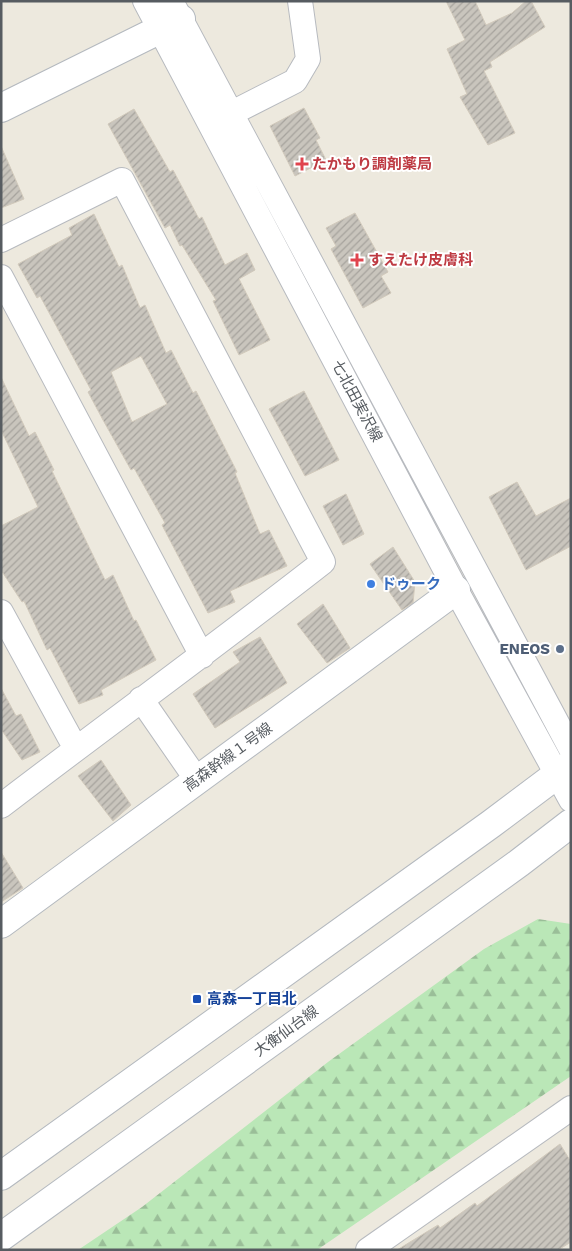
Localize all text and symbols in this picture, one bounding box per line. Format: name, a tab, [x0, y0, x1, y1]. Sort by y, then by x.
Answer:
place label: たかもり調剤薬局	[312, 155, 432, 173]
marker: たかもり調剤薬局	[296, 158, 308, 170]
place label: すえたけ皮膚科	[368, 251, 473, 269]
marker: すえたけ皮膚科	[350, 253, 364, 267]
street label: 七北田実沢線	[328, 357, 386, 445]
place label: ドゥーク	[381, 575, 441, 593]
marker: ドゥーク	[365, 578, 377, 590]
place label: ENEOS	[499, 640, 550, 658]
marker: ENEOS	[554, 643, 566, 655]
street label: 高森幹線１号線	[180, 719, 276, 795]
place label: 高森一丁目北	[207, 990, 297, 1008]
marker: 高森一丁目北	[191, 993, 203, 1005]
street label: 大衡仙台線	[250, 1002, 322, 1060]

